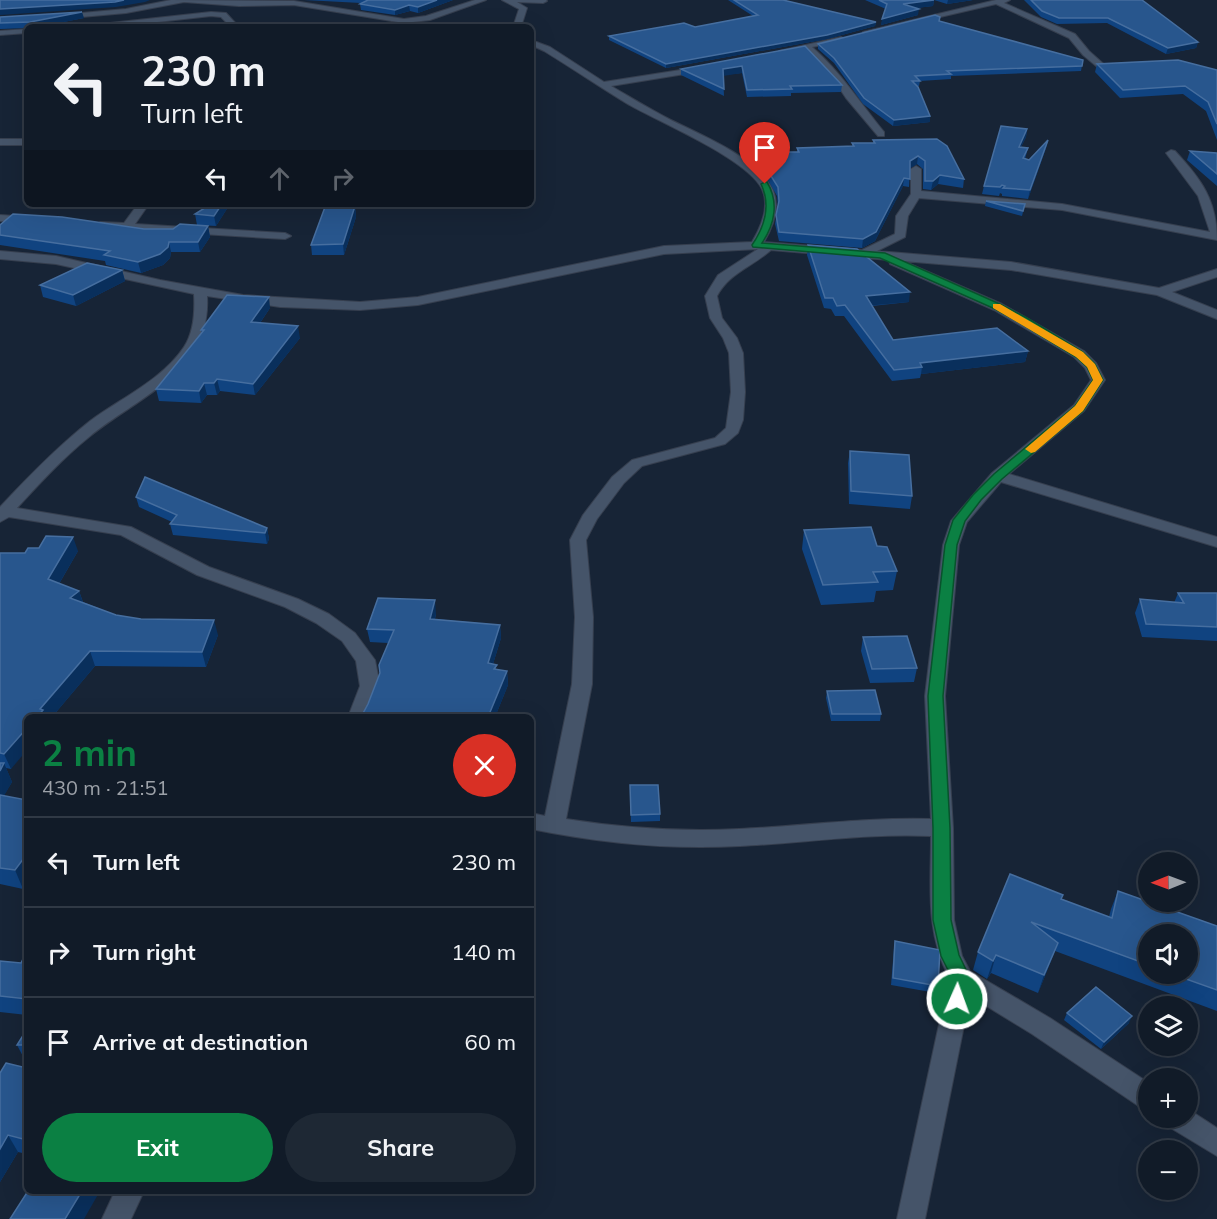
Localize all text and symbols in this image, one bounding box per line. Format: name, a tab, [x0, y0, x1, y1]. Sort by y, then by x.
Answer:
text: 230 m	[141, 44, 266, 97]
icon: left	[42, 48, 120, 126]
text: Turn left	[141, 96, 243, 130]
pin	[739, 122, 790, 184]
icon: arrive	[748, 131, 781, 164]
icon: left	[200, 162, 233, 195]
icon: ahead	[263, 162, 296, 195]
icon: right	[326, 162, 359, 195]
text: 2 min	[42, 730, 137, 775]
button: close	[453, 734, 516, 797]
text: 430 m · 21:51	[42, 775, 168, 800]
icon: left	[42, 846, 75, 879]
text: Turn left	[93, 848, 180, 876]
text: 230 m	[451, 848, 516, 876]
north arrow	[1138, 852, 1198, 912]
map controls	[1138, 852, 1198, 1200]
button: sound	[1138, 924, 1198, 984]
icon: right	[42, 936, 75, 969]
text: Turn right	[93, 938, 196, 966]
text: 140 m	[451, 938, 516, 966]
position arrow	[925, 967, 989, 1031]
button: layers	[1138, 996, 1198, 1056]
icon: arrive	[42, 1026, 75, 1059]
text: Arrive at destination	[93, 1028, 308, 1056]
text: 60 m	[465, 1028, 516, 1056]
button: +	[1138, 1068, 1198, 1128]
button: Exit	[42, 1113, 273, 1182]
button: Share	[285, 1113, 516, 1182]
button: −	[1138, 1140, 1198, 1200]

